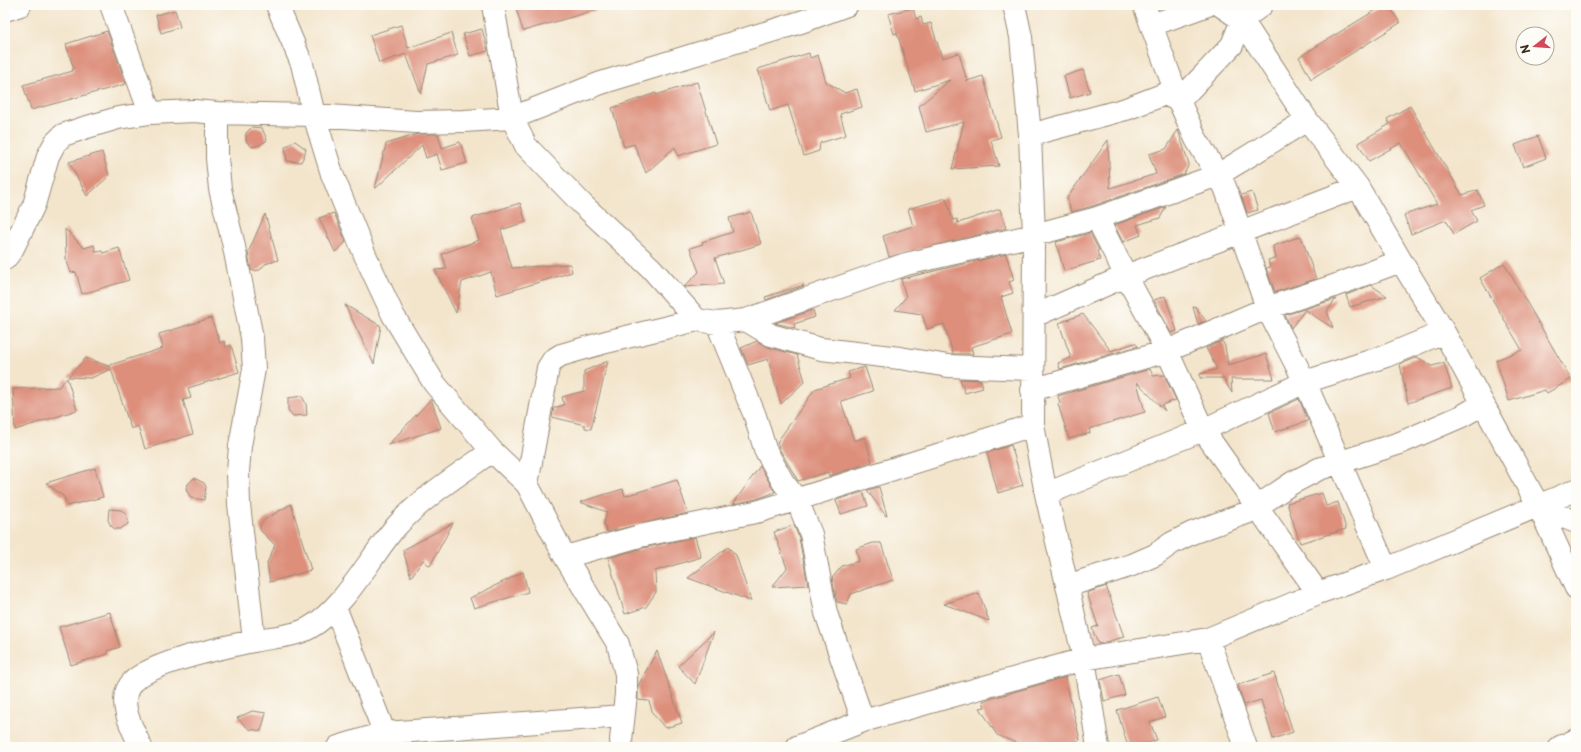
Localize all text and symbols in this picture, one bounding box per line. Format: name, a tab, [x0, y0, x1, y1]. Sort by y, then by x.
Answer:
north arrow	[1515, 26, 1555, 66]
text: N	[1515, 42, 1534, 56]

